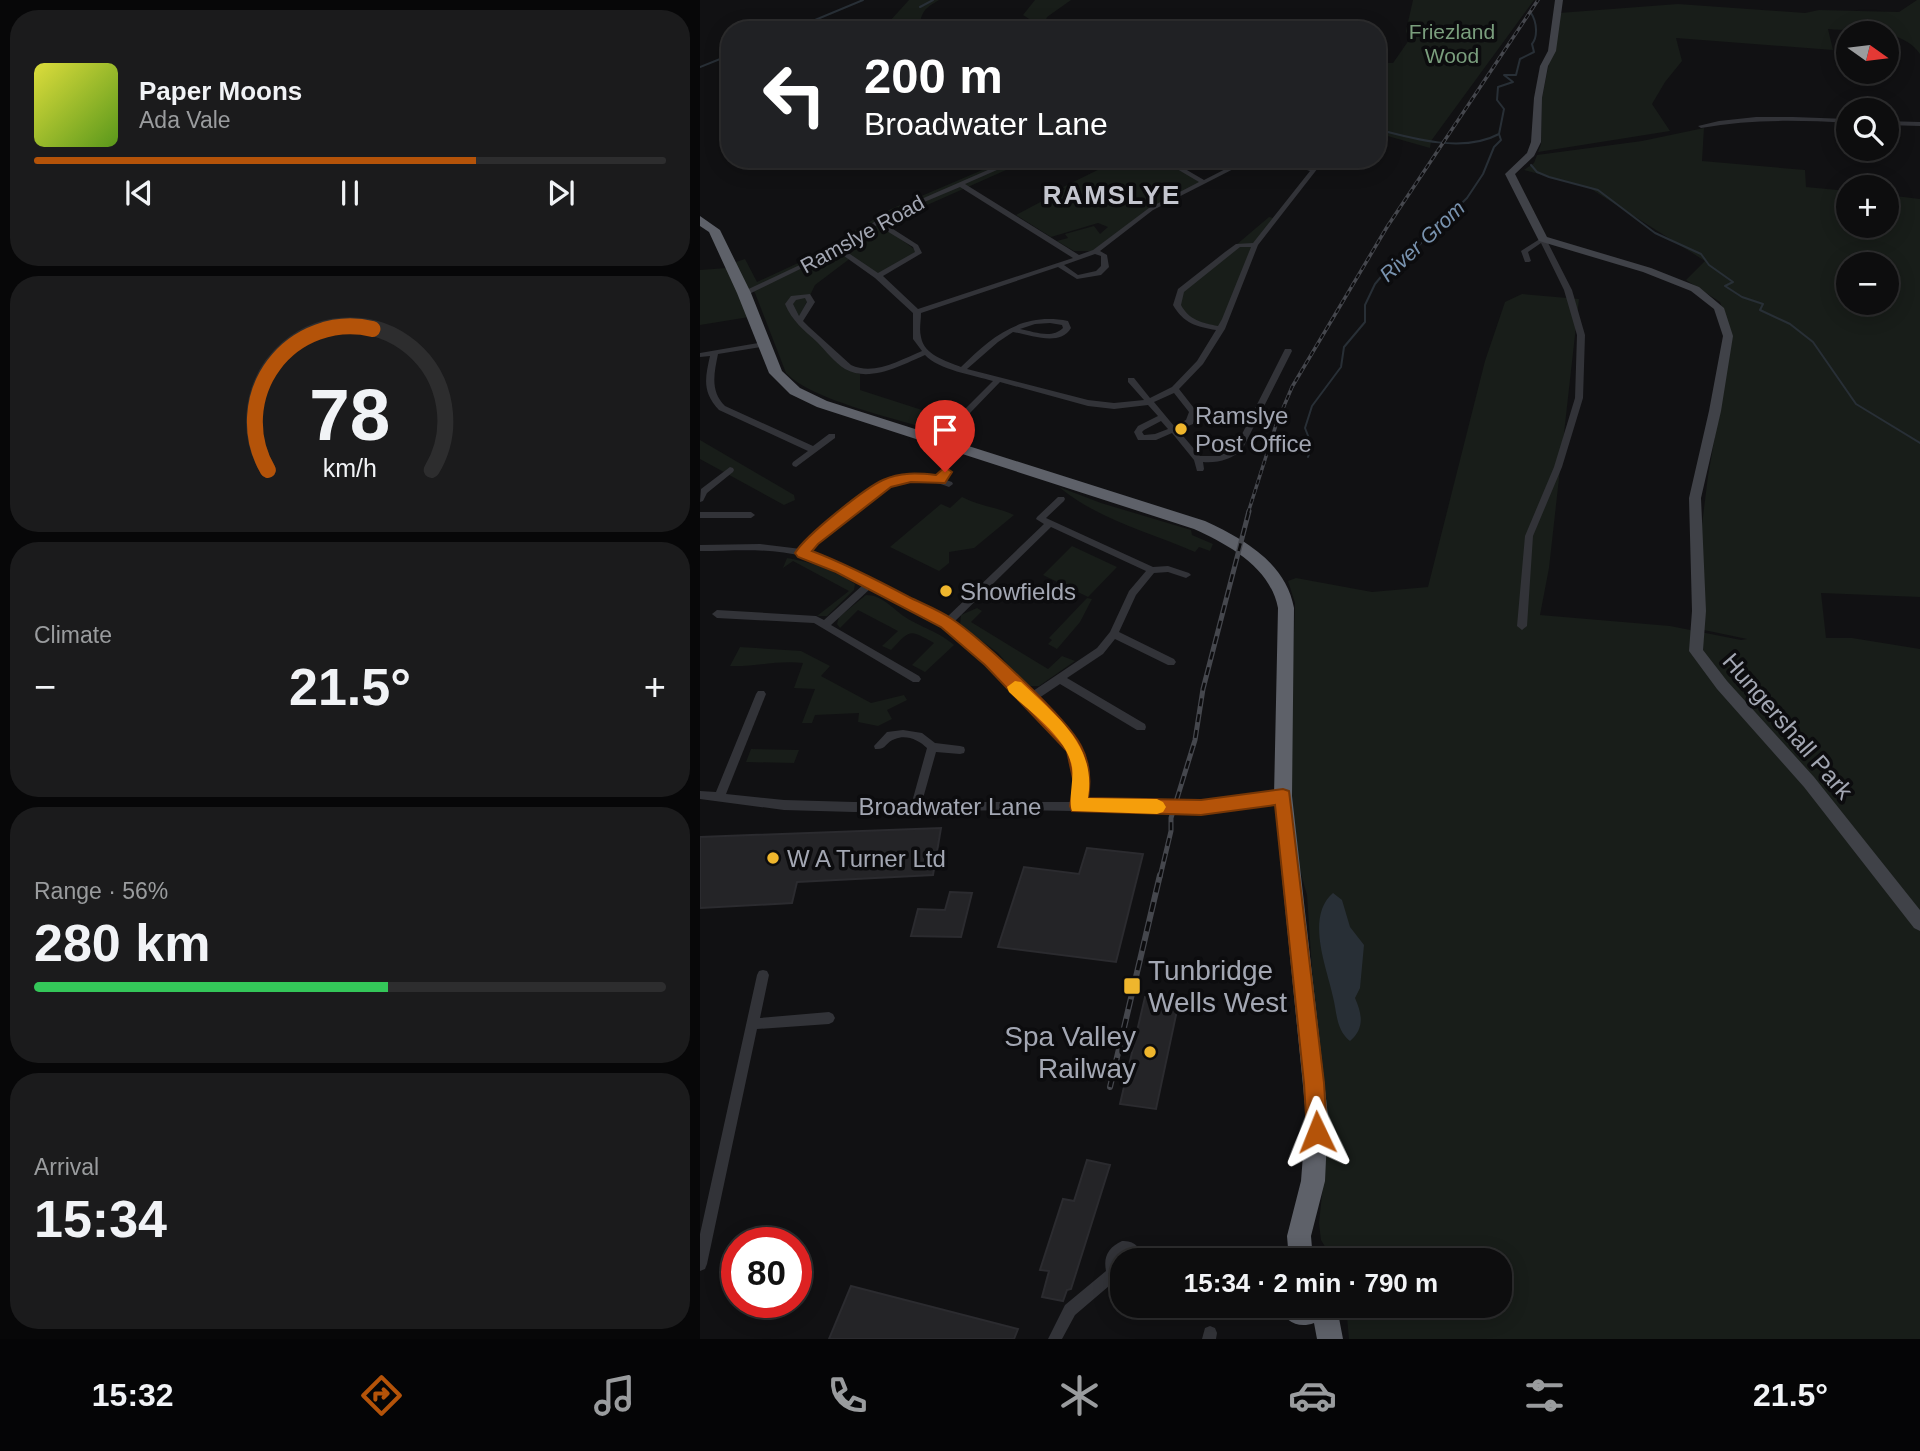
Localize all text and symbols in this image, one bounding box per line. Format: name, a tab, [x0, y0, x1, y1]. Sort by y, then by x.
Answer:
park label: Friezland Wood	[1409, 20, 1495, 67]
north arrow	[1836, 21, 1899, 84]
map controls	[1836, 21, 1899, 315]
icon: left	[749, 49, 840, 140]
text: 200 m	[864, 49, 1003, 103]
text: Paper Moons	[139, 76, 302, 106]
button: search	[1836, 98, 1899, 161]
text: Broadwater Lane	[864, 106, 1108, 142]
text: Ada Vale	[139, 107, 231, 133]
icon: previous	[120, 174, 158, 212]
icon: pause	[331, 174, 369, 212]
icon: next	[542, 174, 580, 212]
button: +	[1836, 175, 1899, 238]
district label: RAMSLYE	[1043, 180, 1181, 210]
street label: Ramslye Road	[796, 191, 928, 277]
water label: River Grom	[1375, 196, 1469, 286]
button: −	[1836, 252, 1899, 315]
text: 78	[310, 374, 390, 455]
pin	[915, 400, 975, 472]
place label: Ramslye Post Office	[1195, 402, 1312, 457]
icon: arrive	[926, 411, 964, 449]
marker: Ramslye Post Office	[1173, 421, 1189, 437]
text: km/h	[323, 453, 377, 481]
place label: Showfields	[960, 578, 1076, 605]
marker: Showfields	[938, 583, 954, 599]
text: Climate	[34, 622, 112, 648]
street label: Hungershall Park	[1717, 648, 1859, 805]
text: 21.5°	[289, 658, 411, 716]
text: −	[34, 666, 56, 708]
text: +	[644, 666, 666, 708]
street label: Broadwater Lane	[859, 793, 1041, 820]
place label: W A Turner Ltd	[787, 845, 946, 872]
marker: W A Turner Ltd	[765, 850, 781, 866]
text: Range · 56%	[34, 878, 168, 904]
text: 280 km	[34, 914, 210, 972]
place label: Tunbridge Wells West	[1148, 955, 1287, 1018]
marker: Tunbridge Wells West	[1122, 976, 1142, 996]
place label: Spa Valley Railway	[1004, 1021, 1136, 1084]
marker: Spa Valley Railway	[1142, 1044, 1158, 1060]
position arrow	[1280, 1095, 1354, 1169]
text: Arrival	[34, 1154, 99, 1180]
text: 15:34	[34, 1190, 167, 1248]
speed limit sign: 80	[721, 1227, 812, 1318]
text: 15:34 · 2 min · 790 m	[1184, 1268, 1438, 1298]
icon: directions	[357, 1371, 406, 1420]
icon: music	[590, 1371, 639, 1420]
icon: phone	[823, 1371, 872, 1420]
icon: climate	[1055, 1371, 1104, 1420]
icon: car	[1288, 1371, 1337, 1420]
icon: filters	[1520, 1371, 1569, 1420]
text: 15:32	[92, 1377, 174, 1413]
text: 21.5°	[1753, 1377, 1828, 1413]

